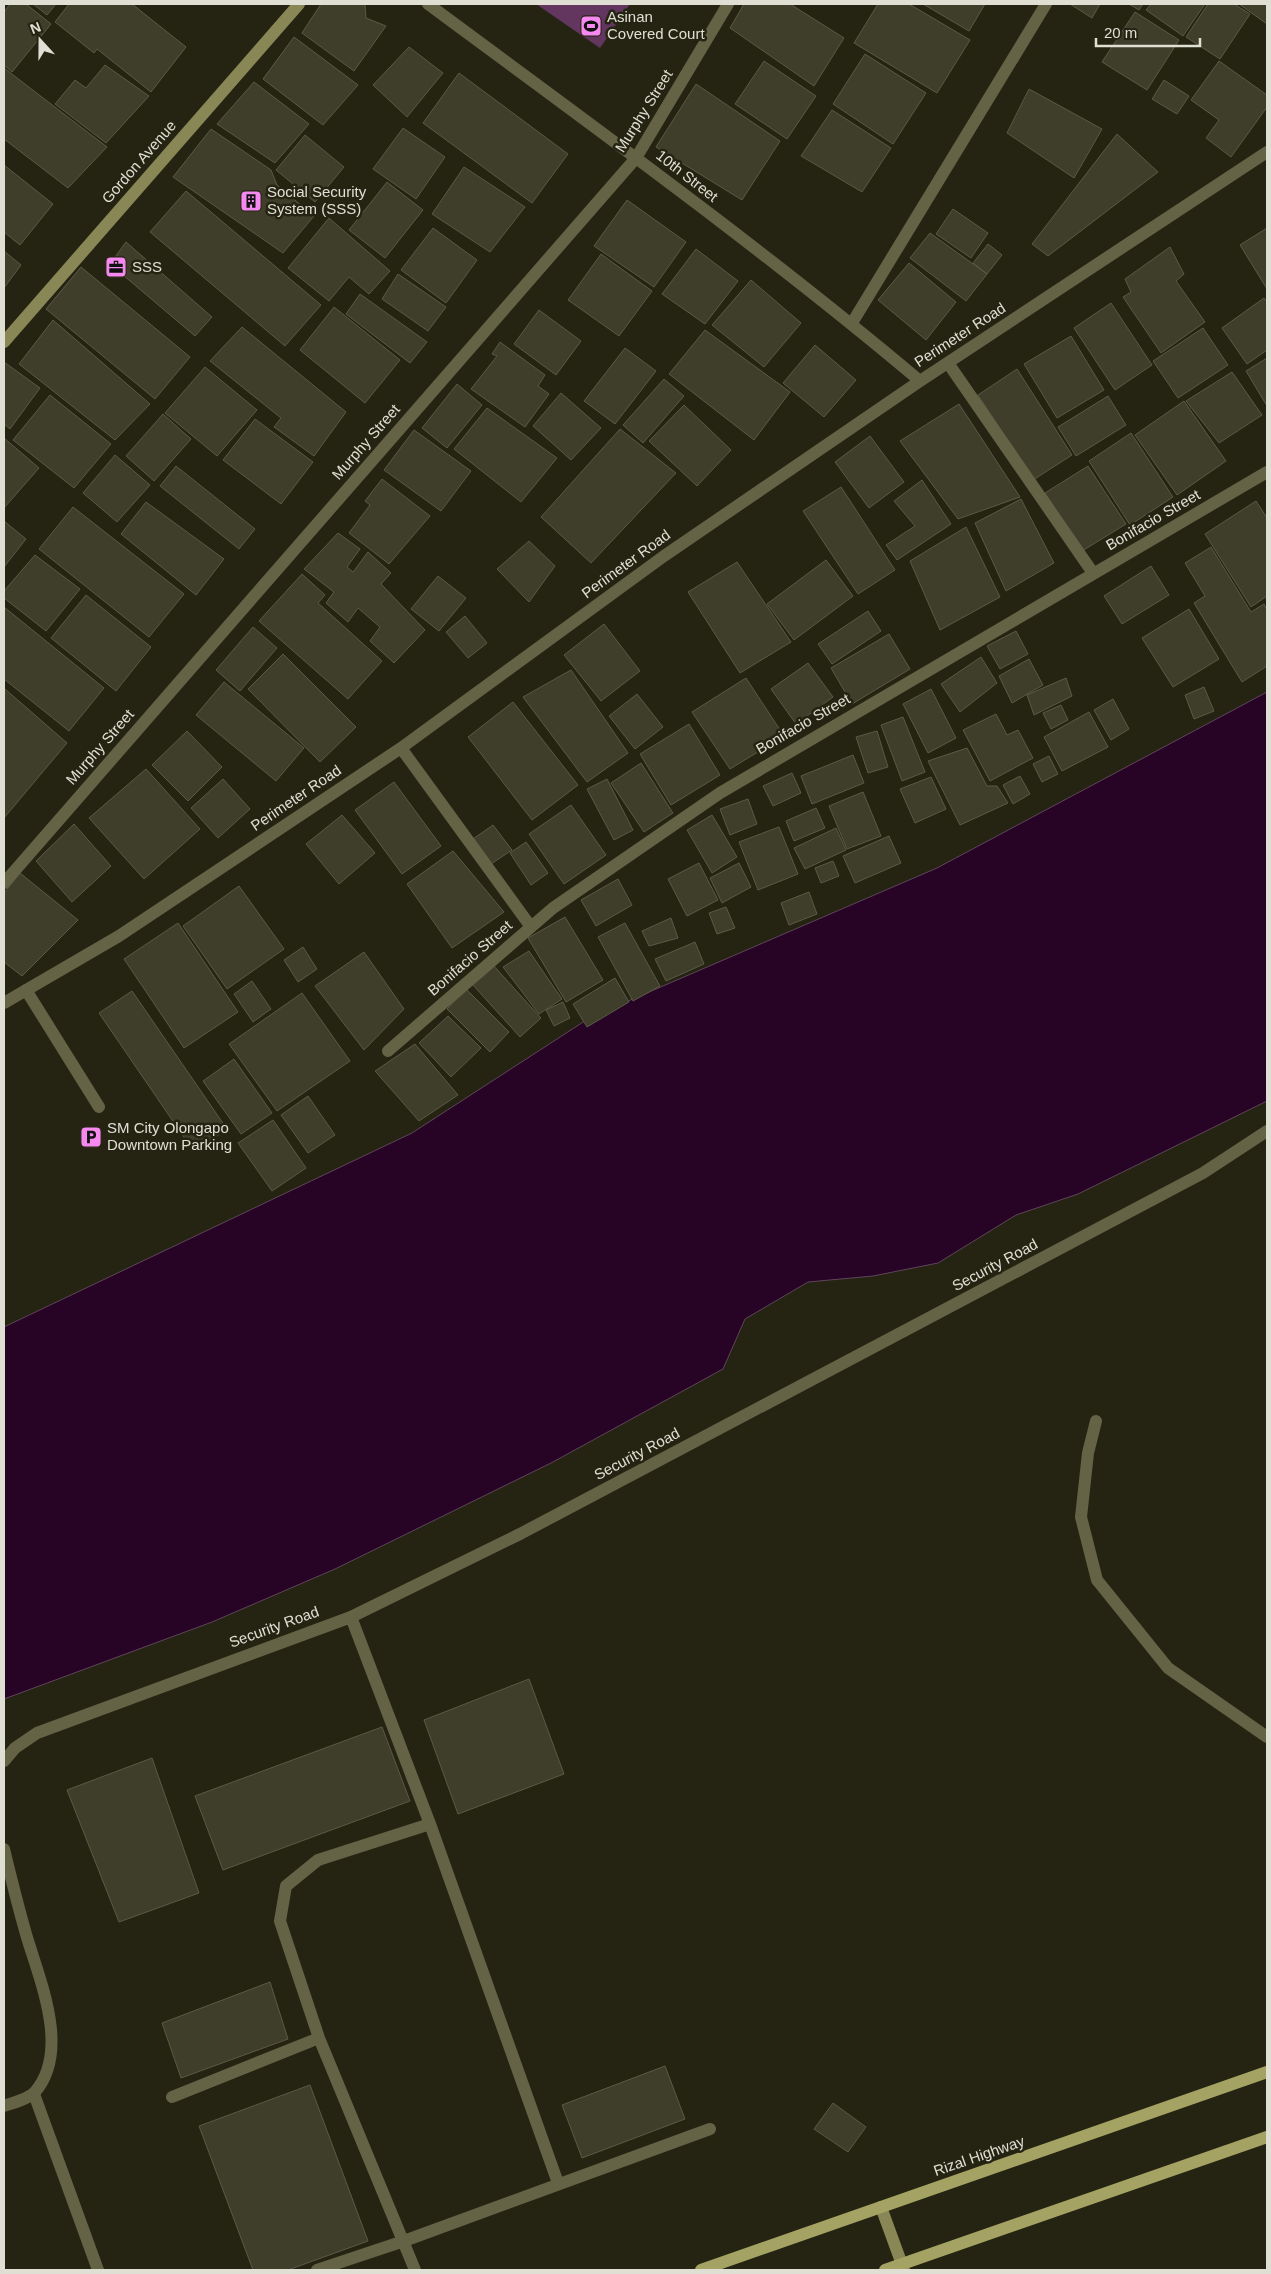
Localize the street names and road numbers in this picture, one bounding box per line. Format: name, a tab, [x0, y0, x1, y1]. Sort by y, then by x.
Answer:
street label: Murphy Street	[611, 66, 676, 155]
street label: Gordon Avenue	[98, 117, 179, 206]
street label: 10th Street	[653, 146, 722, 205]
street label: Perimeter Road	[911, 299, 1008, 370]
street label: Murphy Street	[328, 400, 403, 483]
street label: Bonifacio Street	[1103, 485, 1204, 553]
street label: Perimeter Road	[578, 526, 673, 601]
street label: Bonifacio Street	[753, 689, 854, 757]
street label: Murphy Street	[62, 705, 137, 788]
street label: Perimeter Road	[247, 761, 344, 834]
street label: Bonifacio Street	[424, 916, 516, 999]
street label: Security Road	[949, 1235, 1040, 1294]
street label: Security Road	[591, 1424, 682, 1483]
street label: Security Road	[227, 1602, 321, 1651]
street label: Rizal Highway	[931, 2132, 1027, 2179]

